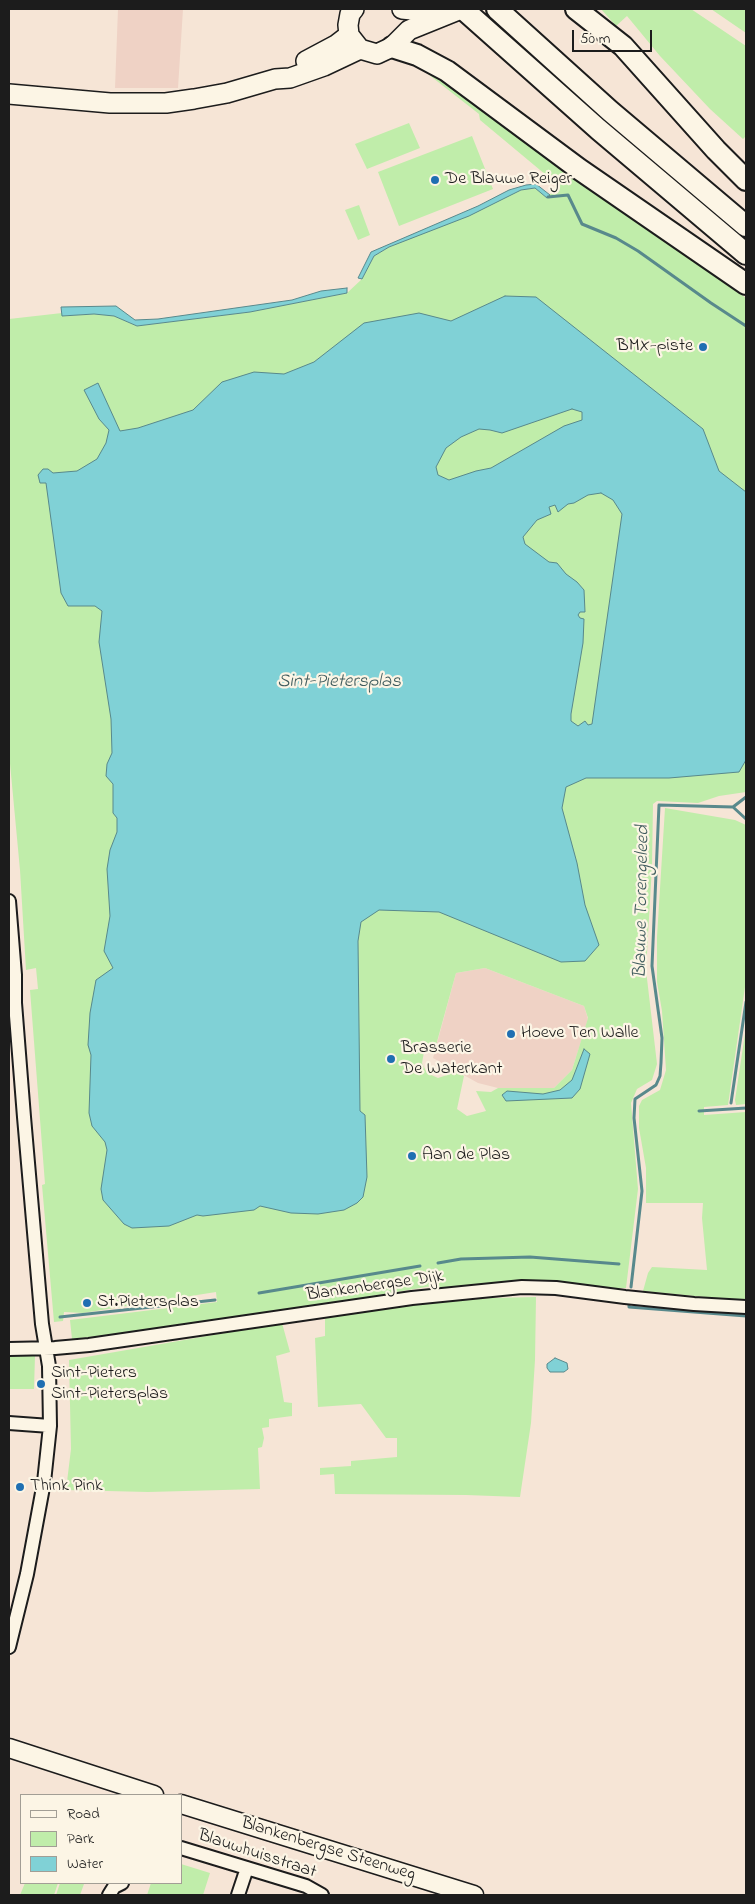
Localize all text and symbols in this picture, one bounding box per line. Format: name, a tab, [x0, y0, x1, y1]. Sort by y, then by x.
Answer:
scale bar	[575, 20, 655, 52]
text: 50 m	[580, 28, 610, 50]
place label: De Blauwe Reiger	[445, 169, 572, 191]
marker: De Blauwe Reiger	[429, 174, 441, 186]
place label: BMX-piste	[617, 336, 693, 358]
marker: BMX-piste	[697, 341, 709, 353]
water label: Sint-Pietersplas	[277, 672, 401, 694]
water label: Blauwe Torengeleed	[630, 825, 656, 979]
place label: Hoeve Ten Walle	[521, 1023, 638, 1045]
marker: Hoeve Ten Walle	[505, 1028, 517, 1040]
place label: Brasserie De Waterkant	[401, 1038, 503, 1080]
marker: Brasserie De Waterkant	[385, 1053, 397, 1065]
place label: Aan de Plas	[422, 1145, 510, 1167]
marker: Aan de Plas	[406, 1150, 418, 1162]
street label: Blankenbergse Dijk	[305, 1267, 445, 1307]
place label: St.Pietersplas	[97, 1292, 199, 1314]
marker: St.Pietersplas	[81, 1297, 93, 1309]
place label: Sint-Pieters Sint-Pietersplas	[51, 1363, 168, 1406]
marker: Sint-Pieters Sint-Pietersplas	[35, 1378, 47, 1390]
place label: Think Pink	[30, 1476, 103, 1498]
marker: Think Pink	[14, 1481, 26, 1493]
legend	[20, 1794, 182, 1884]
text: Road	[67, 1803, 100, 1825]
street label: Blankenbergse Steenweg	[238, 1813, 418, 1887]
street label: Blauwhuisstraat	[195, 1826, 319, 1884]
text: Park	[67, 1828, 94, 1850]
text: Water	[67, 1853, 103, 1875]

